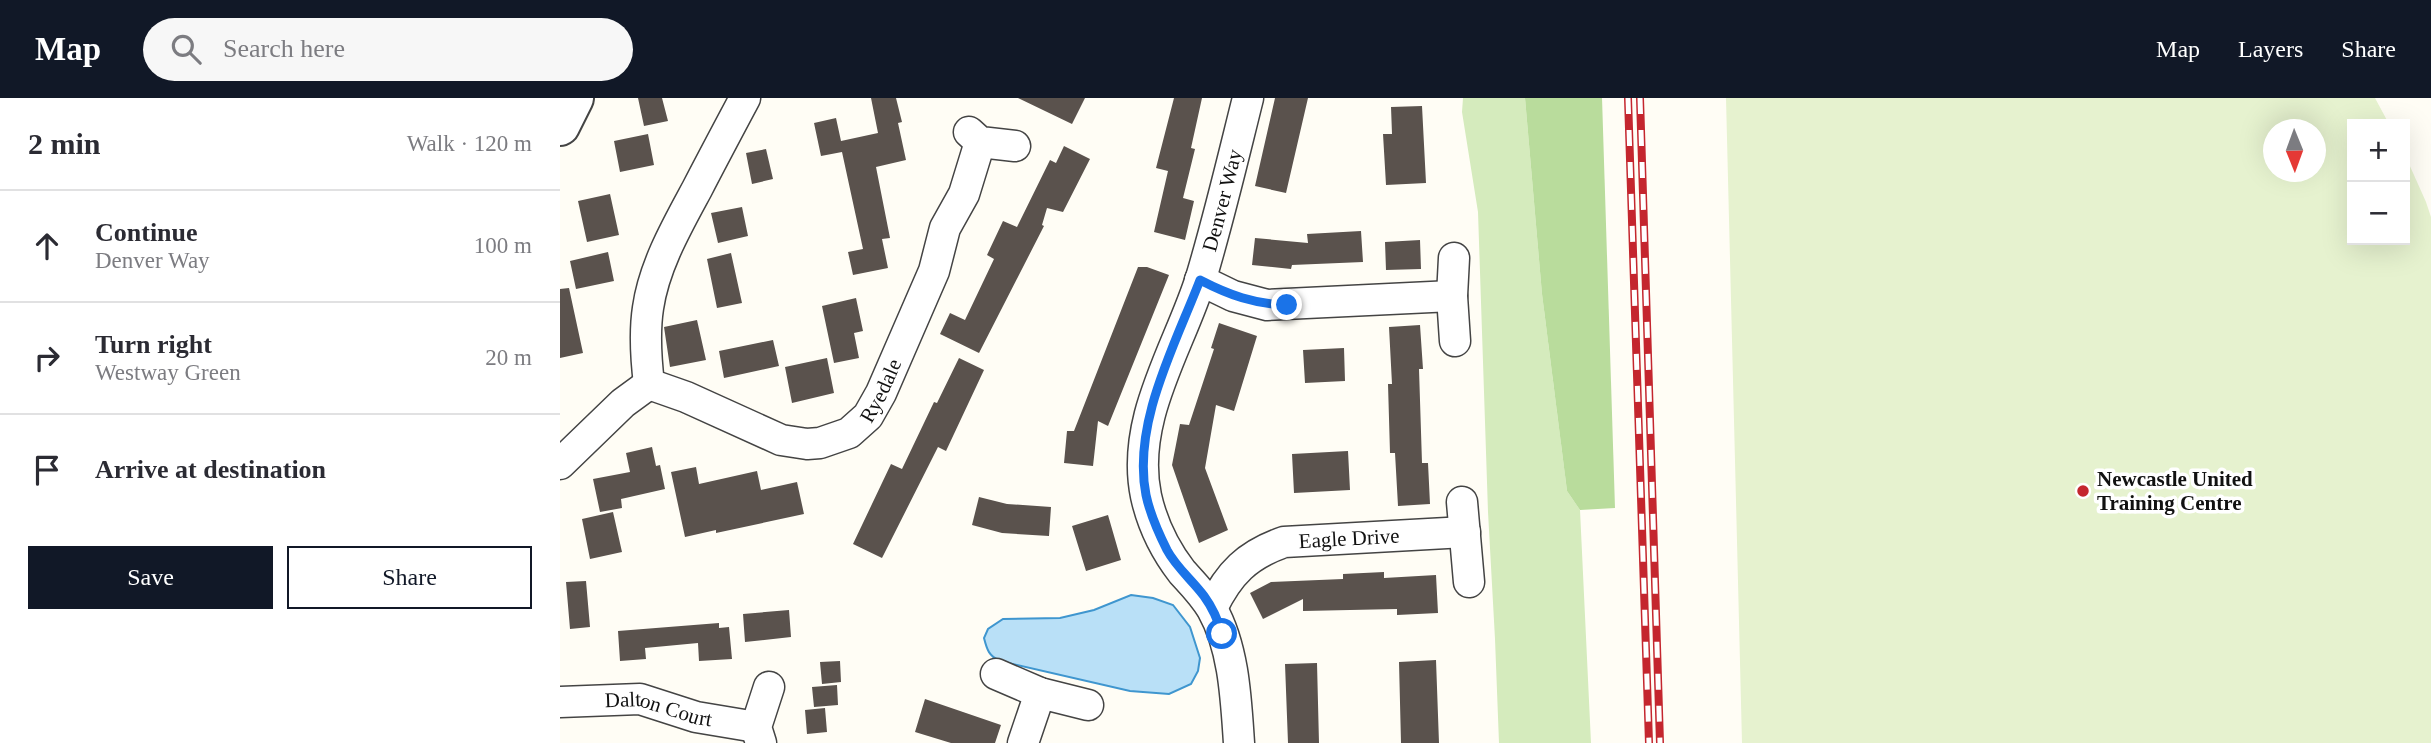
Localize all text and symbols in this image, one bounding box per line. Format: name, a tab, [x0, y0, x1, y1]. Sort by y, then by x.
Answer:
search box	[143, 18, 633, 81]
icon: search	[167, 30, 205, 68]
text: Map	[35, 31, 101, 67]
text: Search here	[223, 34, 345, 63]
text: Map	[2156, 36, 2200, 62]
text: Layers	[2238, 36, 2303, 62]
text: Share	[2341, 36, 2396, 62]
north arrow	[2263, 119, 2326, 182]
map controls	[2347, 119, 2410, 245]
button: +	[2347, 119, 2410, 182]
text: 2 min	[28, 127, 101, 160]
text: Walk · 120 m	[407, 131, 532, 156]
street label: Denver Way	[1197, 146, 1247, 254]
button: −	[2347, 182, 2410, 245]
text: Continue	[95, 218, 198, 247]
icon: ahead	[28, 227, 66, 265]
text: 100 m	[474, 233, 532, 258]
text: Denver Way	[95, 248, 210, 273]
route end	[1271, 289, 1302, 320]
text: Turn right	[95, 330, 212, 359]
icon: right	[28, 339, 66, 377]
text: 20 m	[485, 345, 532, 370]
street label: Ryedale	[855, 355, 906, 427]
text: Westway Green	[95, 360, 241, 385]
icon: arrive	[28, 451, 66, 489]
text: Arrive at destination	[95, 455, 326, 484]
place label: Newcastle United Training Centre	[2097, 467, 2253, 515]
marker: Newcastle United Training Centre	[2075, 483, 2091, 499]
street label: Eagle Drive	[1298, 524, 1400, 553]
button: Save	[28, 546, 273, 609]
button: Share	[287, 546, 532, 609]
route start	[1206, 618, 1237, 649]
street label: Dalton Court	[604, 687, 714, 732]

